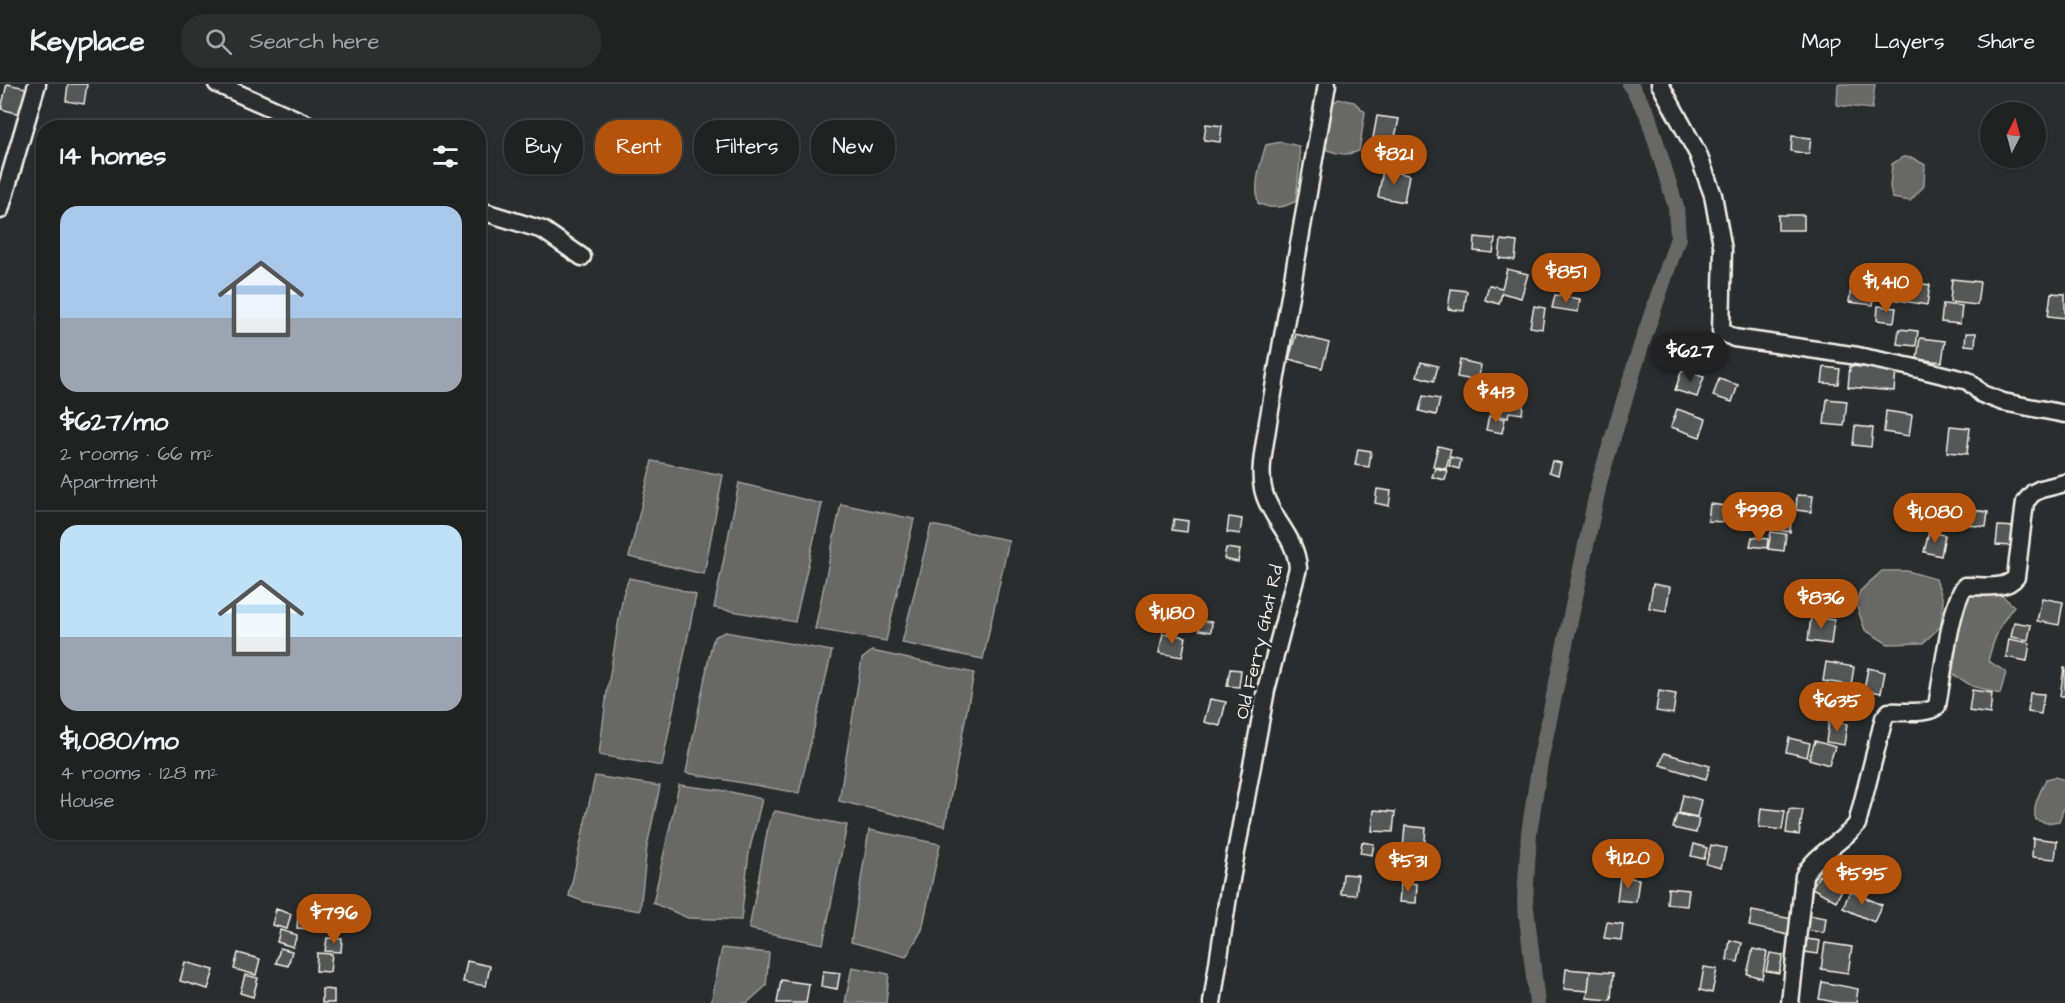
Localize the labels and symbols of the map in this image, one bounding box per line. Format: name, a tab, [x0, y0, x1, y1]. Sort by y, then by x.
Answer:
north arrow	[1980, 102, 2046, 168]
pin: $821	[1358, 135, 1430, 186]
pin: $851	[1530, 253, 1602, 304]
pin: $1,410	[1837, 263, 1935, 314]
pin: $627	[1654, 332, 1726, 383]
pin: $413	[1460, 373, 1532, 424]
pin: $998	[1723, 492, 1795, 543]
pin: $1,080	[1886, 493, 1984, 544]
street label: Old Ferry Ghat Rd	[1230, 563, 1290, 722]
pin: $836	[1785, 579, 1857, 630]
pin: $1,180	[1123, 594, 1221, 645]
pin: $635	[1801, 682, 1873, 733]
pin: $1,120	[1579, 839, 1677, 890]
pin: $531	[1372, 842, 1444, 893]
pin: $595	[1826, 855, 1898, 906]
pin: $796	[298, 894, 370, 945]

